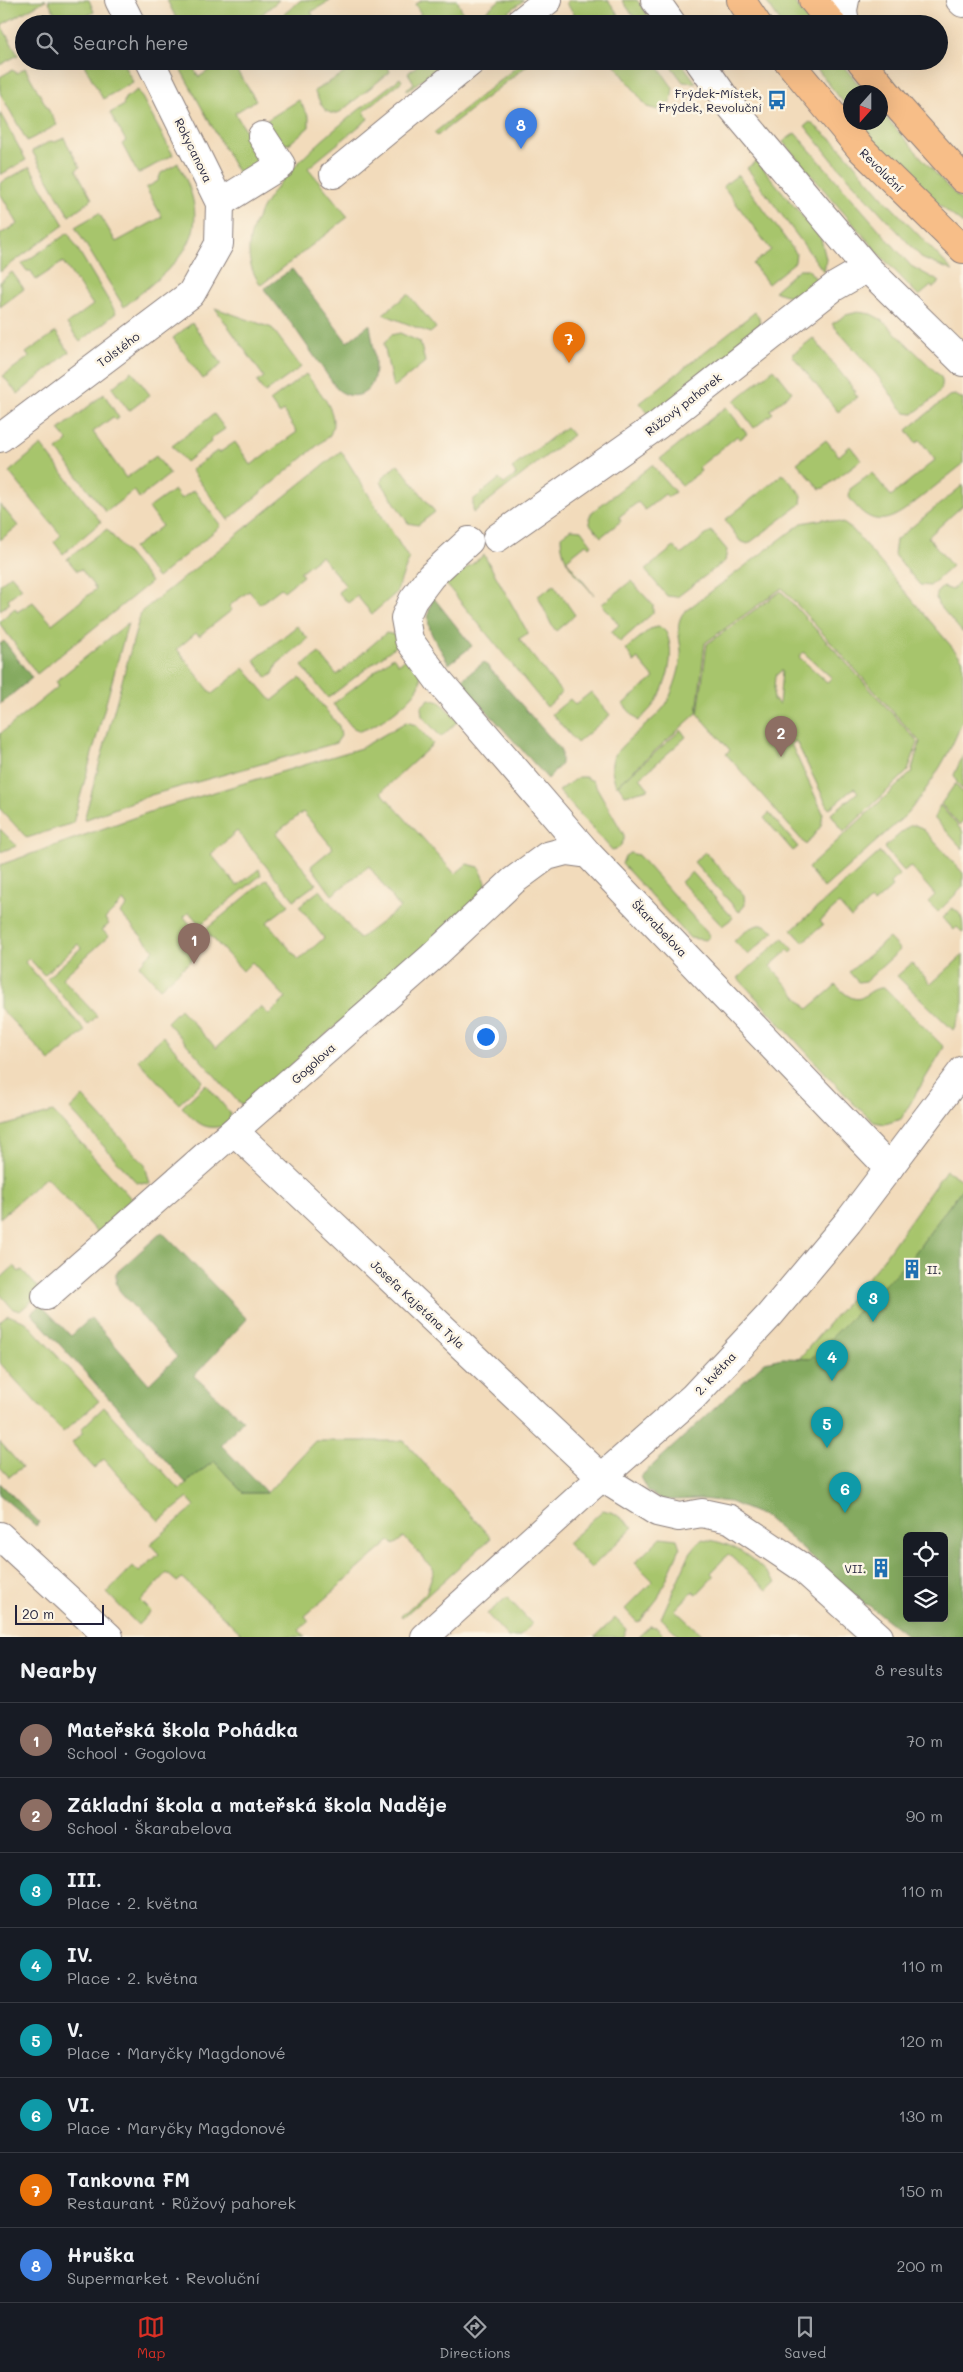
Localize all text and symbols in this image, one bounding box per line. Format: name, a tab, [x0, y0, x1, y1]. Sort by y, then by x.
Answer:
search box	[15, 15, 948, 70]
icon: search	[33, 29, 61, 57]
text: Search here	[73, 30, 189, 55]
place label: Frýdek-Místek, Frýdek, Revoluční	[659, 85, 762, 115]
north arrow	[843, 85, 888, 130]
bus stop icon: Frýdek-Místek, Frýdek, Revoluční	[766, 89, 788, 111]
pin: 8	[505, 108, 537, 149]
street label: Rokycanova	[172, 115, 216, 185]
street label: Revoluční	[857, 145, 907, 195]
pin: 7	[553, 322, 585, 363]
street label: Tolstého	[94, 328, 142, 370]
street label: Růžový pahorek	[641, 369, 725, 439]
pin: 2	[765, 716, 797, 757]
street label: Škarabelova	[629, 896, 691, 960]
pin: 1	[178, 923, 210, 964]
your location	[473, 1024, 499, 1050]
street label: Gogolova	[288, 1039, 338, 1087]
street label: Josefa Kajetána Tyla	[367, 1256, 469, 1352]
building icon: II.	[901, 1258, 923, 1280]
place label: II.	[927, 1261, 941, 1277]
pin: 3	[857, 1281, 889, 1322]
pin: 4	[816, 1340, 848, 1381]
street label: 2. května	[691, 1348, 739, 1398]
pin: 5	[811, 1407, 843, 1448]
pin: 6	[829, 1472, 861, 1513]
map controls	[903, 1532, 948, 1622]
button: locate	[903, 1532, 948, 1577]
building icon: VII.	[870, 1557, 892, 1579]
place label: VII.	[844, 1560, 866, 1576]
button: layers	[903, 1577, 948, 1622]
scale bar	[15, 1602, 104, 1625]
text: 20 m	[22, 1604, 54, 1623]
text: Nearby	[20, 1656, 97, 1683]
text: 8 results	[875, 1659, 943, 1680]
text: Mateřská škola Pohádka	[67, 1717, 298, 1742]
text: 1	[32, 1730, 40, 1751]
text: 70 m	[906, 1730, 943, 1751]
text: School · Gogolova	[67, 1742, 207, 1763]
text: Základní škola a mateřská škola Naděje	[67, 1792, 447, 1817]
text: 2	[32, 1805, 40, 1826]
text: 90 m	[906, 1805, 943, 1826]
text: School · Škarabelova	[67, 1817, 232, 1838]
text: III.	[67, 1867, 102, 1892]
text: 3	[31, 1880, 41, 1901]
text: 110 m	[901, 1880, 943, 1901]
text: Place · 2. května	[67, 1892, 198, 1913]
text: IV.	[67, 1942, 93, 1967]
text: 4	[31, 1955, 41, 1976]
text: 110 m	[901, 1955, 943, 1976]
text: Place · 2. května	[67, 1967, 198, 1988]
text: V.	[67, 2017, 84, 2042]
text: 5	[31, 2030, 41, 2051]
text: 120 m	[899, 2030, 943, 2051]
text: Place · Maryčky Magdonové	[67, 2042, 286, 2063]
text: VI.	[67, 2092, 95, 2117]
text: 6	[31, 2105, 41, 2126]
text: 130 m	[899, 2105, 943, 2126]
text: Place · Maryčky Magdonové	[67, 2117, 286, 2138]
text: Tankovna FM	[67, 2167, 190, 2192]
text: 7	[32, 2180, 40, 2201]
text: 150 m	[899, 2180, 943, 2201]
text: Restaurant · Růžový pahorek	[67, 2192, 296, 2213]
text: Hruška	[67, 2242, 135, 2267]
text: 8	[31, 2255, 41, 2276]
text: 200 m	[896, 2255, 943, 2276]
text: Supermarket · Revoluční	[67, 2267, 260, 2288]
tab: Map	[137, 2313, 165, 2362]
tab: Directions	[439, 2313, 511, 2362]
tab: Saved	[784, 2313, 826, 2362]

